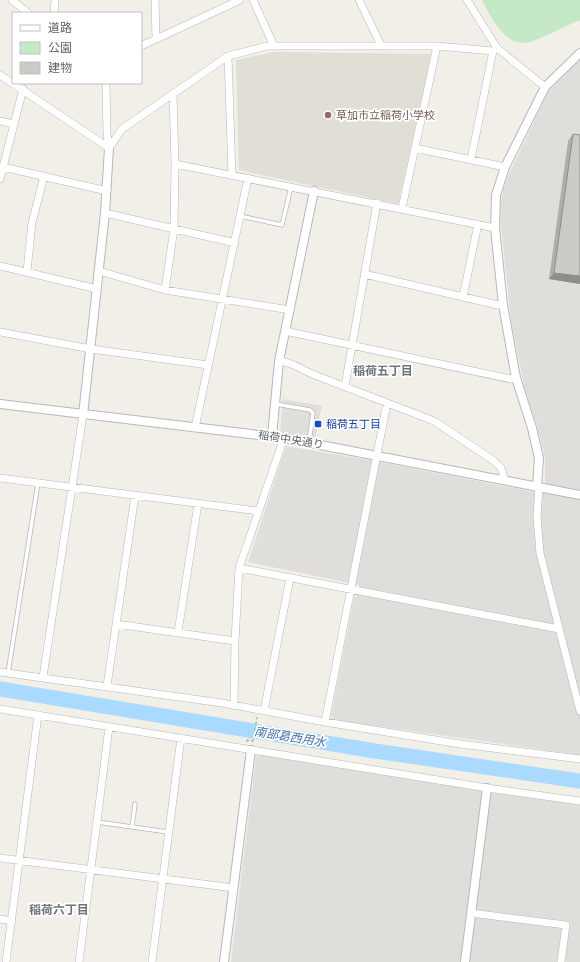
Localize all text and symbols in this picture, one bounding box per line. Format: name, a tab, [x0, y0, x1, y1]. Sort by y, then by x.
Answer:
legend	[12, 12, 142, 84]
text: 道路	[48, 21, 72, 35]
text: 公園	[48, 41, 72, 55]
text: 建物	[48, 61, 72, 75]
place label: 草加市立稲荷小学校	[336, 109, 435, 122]
marker: 草加市立稲荷小学校	[323, 110, 333, 120]
district label: 稲荷五丁目	[353, 364, 413, 378]
place label: 稲荷五丁目	[326, 418, 381, 431]
marker: 稲荷五丁目	[313, 419, 323, 429]
street label: 稲荷中央通り	[257, 428, 325, 452]
water label: 南部葛西用水	[253, 724, 329, 750]
district label: 稲荷六丁目	[29, 903, 89, 917]

